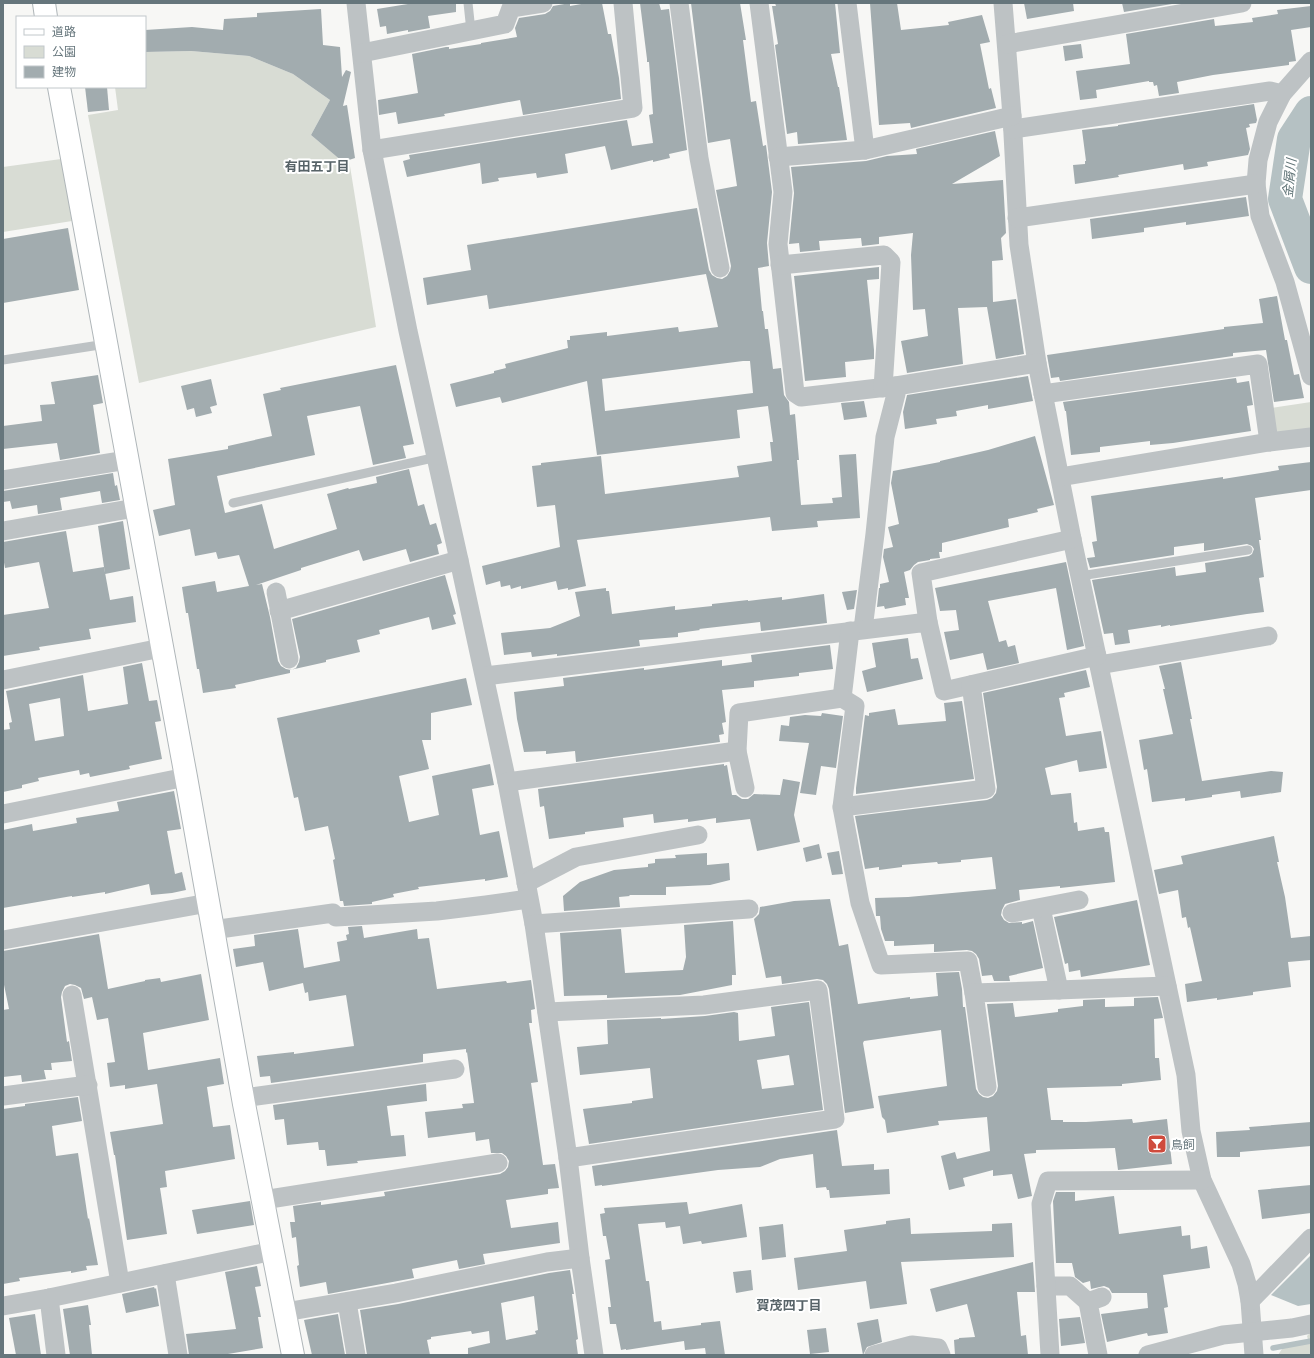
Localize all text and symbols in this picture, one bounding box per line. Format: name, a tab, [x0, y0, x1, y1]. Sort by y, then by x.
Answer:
legend	[16, 16, 146, 88]
text: 道路	[52, 24, 76, 39]
text: 公園	[52, 44, 76, 59]
text: 建物	[52, 64, 76, 79]
water label: 金屑川	[1279, 156, 1299, 198]
district label: 有田五丁目	[284, 158, 350, 174]
bar icon: 鳥飼	[1146, 1133, 1168, 1155]
place label: 鳥飼	[1171, 1137, 1195, 1152]
district label: 賀茂四丁目	[756, 1297, 822, 1313]

